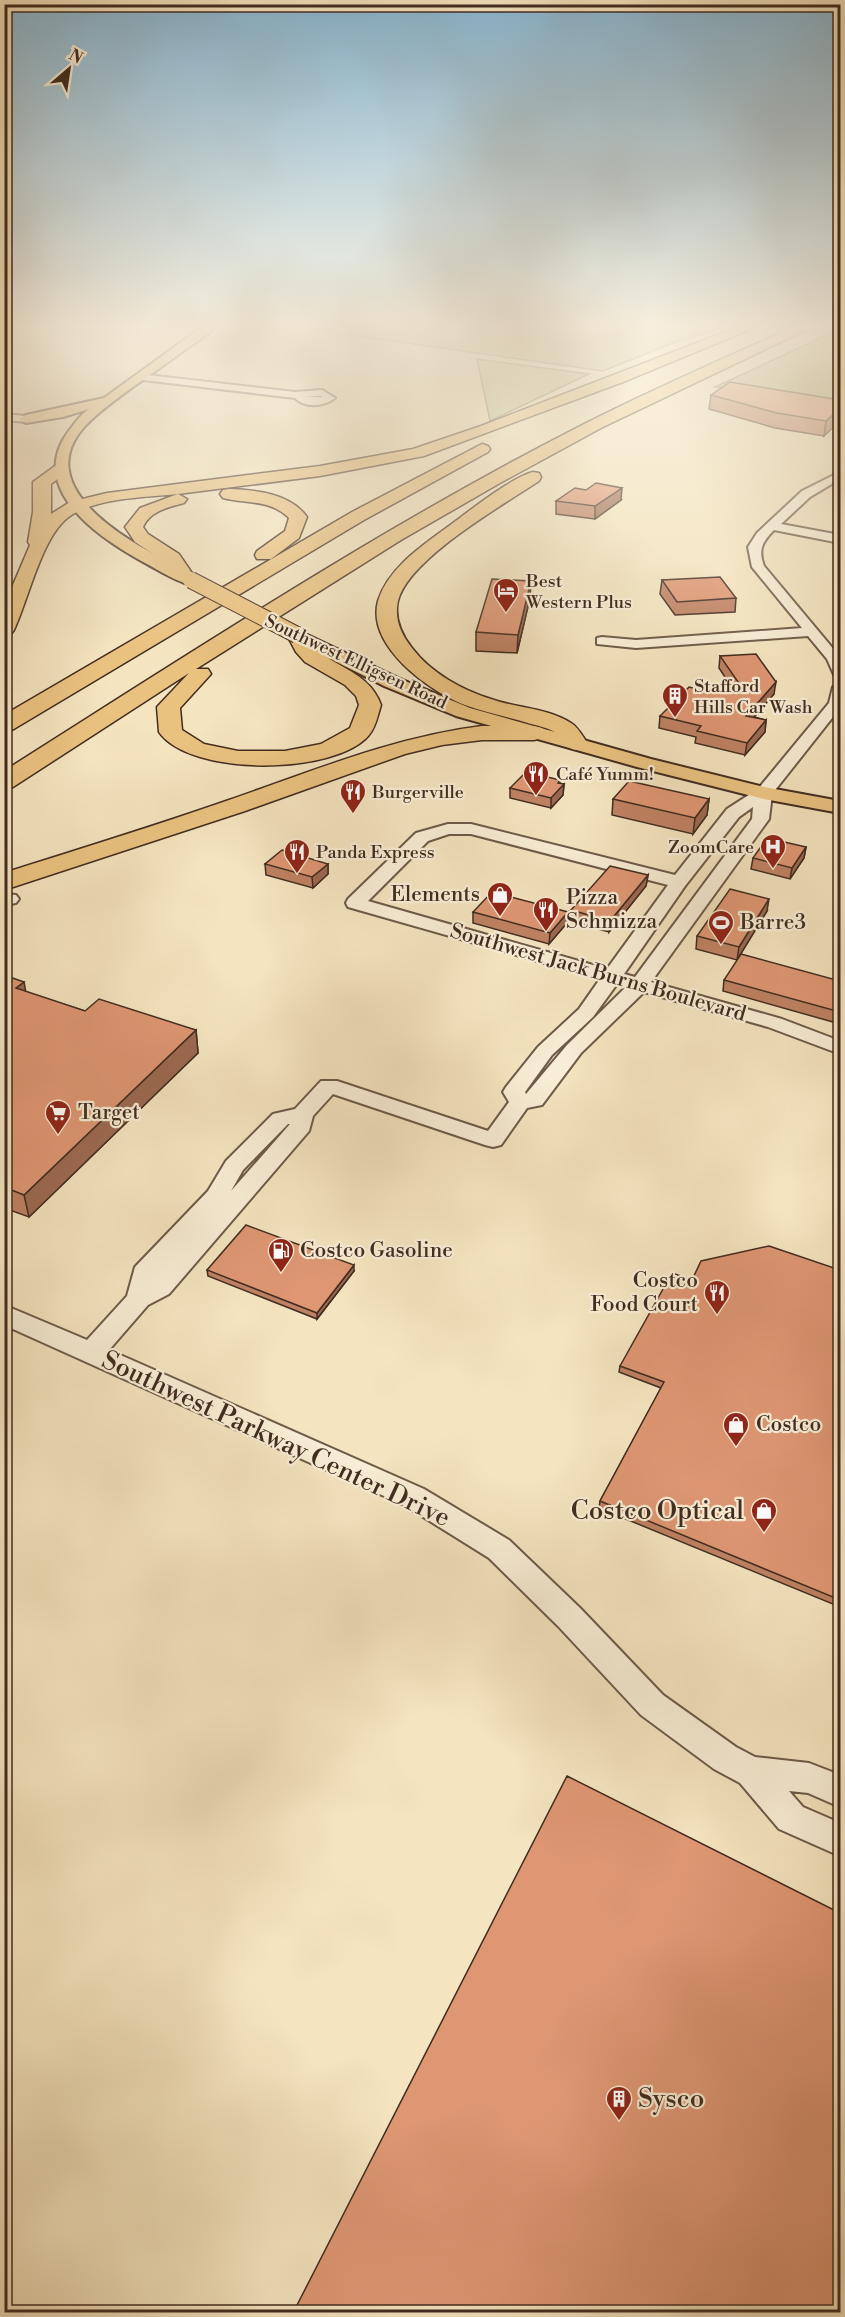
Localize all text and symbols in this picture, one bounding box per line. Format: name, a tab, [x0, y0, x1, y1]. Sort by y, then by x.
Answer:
north arrow	[39, 39, 99, 99]
text: N	[65, 45, 86, 69]
place label: Best Western Plus	[525, 570, 632, 614]
hotel icon: Best Western Plus	[491, 576, 521, 614]
street label: Southwest Elligsen Road	[261, 610, 452, 715]
place label: Stafford Hills Car Wash	[694, 675, 813, 719]
building icon: Stafford Hills Car Wash	[660, 681, 690, 719]
restaurant icon: Café Yumm!	[521, 759, 551, 797]
place label: Café Yumm!	[556, 763, 653, 786]
restaurant icon: Burgerville	[338, 777, 368, 815]
place label: Burgerville	[371, 781, 464, 804]
hospital icon: ZoomCare	[758, 832, 788, 870]
place label: ZoomCare	[668, 836, 754, 859]
restaurant icon: Panda Express	[282, 837, 312, 875]
place label: Panda Express	[316, 841, 435, 864]
shop icon: Elements	[485, 880, 515, 918]
place label: Elements	[391, 882, 480, 908]
place label: Pizza Schmizza	[566, 885, 657, 935]
restaurant icon: Pizza Schmizza	[531, 895, 561, 933]
sports icon: Barre3	[706, 908, 736, 946]
place label: Barre3	[739, 910, 806, 936]
street label: Southwest Jack Burns Boulevard	[447, 918, 749, 1028]
supermarket icon: Target	[43, 1098, 73, 1136]
place label: Target	[78, 1100, 140, 1126]
fuel station icon: Costco Gasoline	[266, 1236, 296, 1274]
place label: Costco Gasoline	[300, 1238, 453, 1264]
place label: Costco Food Court	[591, 1268, 699, 1318]
restaurant icon: Costco Food Court	[702, 1278, 732, 1316]
street label: Southwest Parkway Center Drive	[97, 1344, 455, 1534]
shop icon: Costco	[721, 1410, 751, 1448]
place label: Costco	[756, 1412, 821, 1438]
place label: Costco Optical	[571, 1495, 744, 1527]
shop icon: Costco Optical	[749, 1496, 779, 1534]
place label: Sysco	[638, 2083, 704, 2115]
building icon: Sysco	[604, 2084, 634, 2122]

